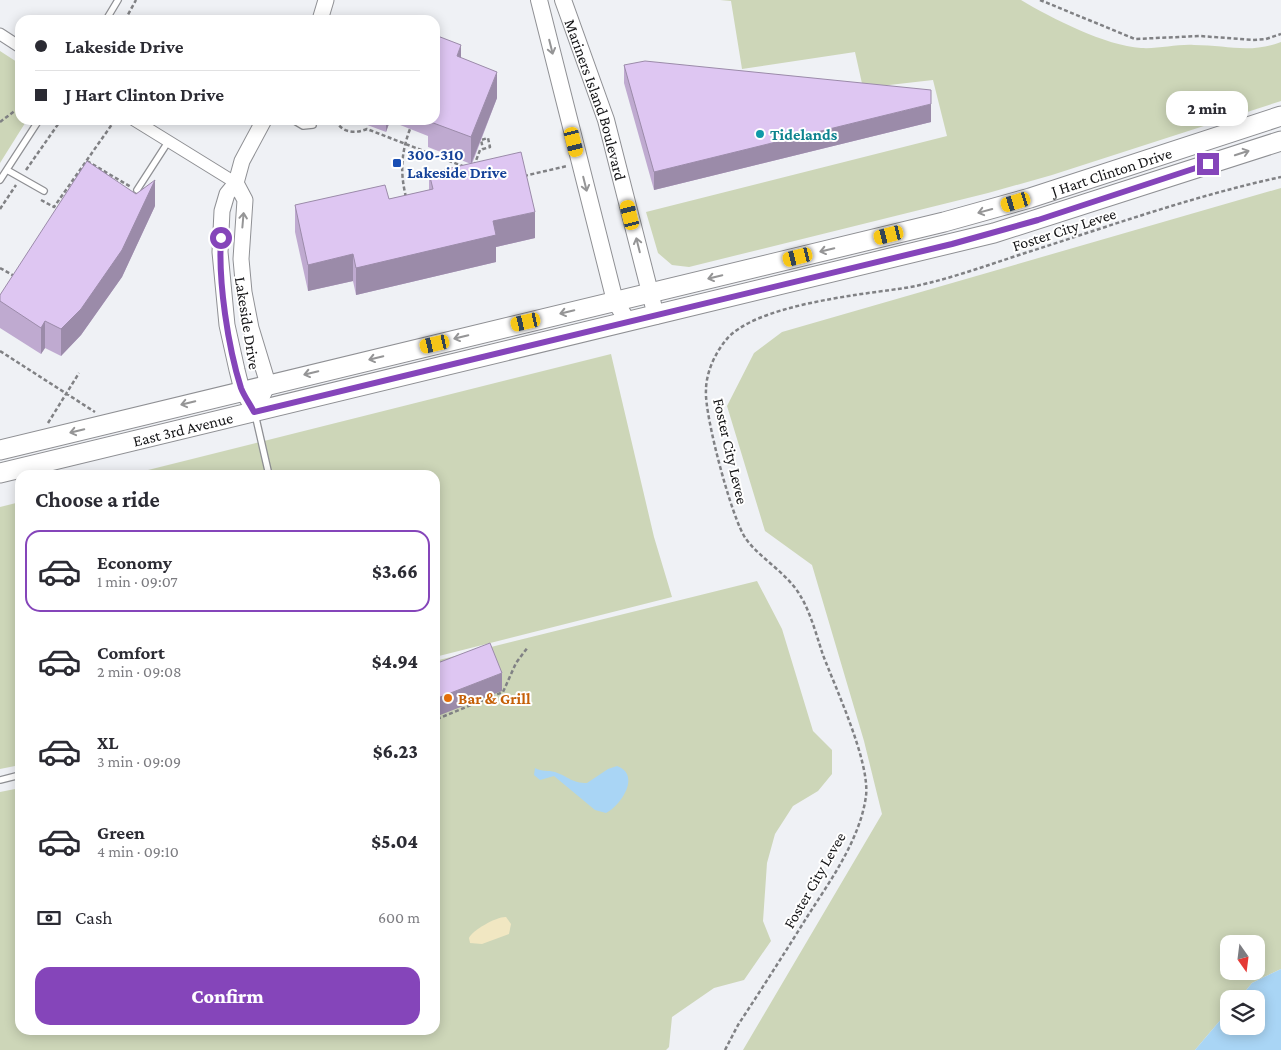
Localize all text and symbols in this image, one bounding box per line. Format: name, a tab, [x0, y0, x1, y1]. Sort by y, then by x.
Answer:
street label: Mariners Island Boulevard	[562, 17, 629, 183]
text: Lakeside Drive	[65, 36, 184, 57]
one-way arrow	[546, 39, 556, 55]
text: J Hart Clinton Drive	[65, 84, 224, 105]
callout: 2 min	[1167, 91, 1249, 126]
text: 2 min	[1187, 100, 1227, 117]
car	[563, 126, 584, 158]
place label: Tidelands	[770, 126, 838, 143]
marker: Tidelands	[754, 128, 766, 140]
street label: J Hart Clinton Drive	[1047, 144, 1174, 201]
place label: 300-310 Lakeside Drive	[407, 146, 507, 181]
one-way arrow	[1234, 148, 1250, 158]
route end	[1197, 153, 1219, 175]
marker: 300-310 Lakeside Drive	[391, 157, 403, 169]
one-way arrow	[581, 175, 590, 191]
car	[999, 190, 1032, 214]
car	[619, 199, 640, 231]
street label: Foster City Levee	[1010, 205, 1119, 255]
one-way arrow	[977, 207, 993, 216]
one-way arrow	[238, 212, 247, 228]
car	[872, 224, 905, 246]
route start	[210, 227, 232, 249]
one-way arrow	[633, 238, 642, 254]
car	[781, 246, 814, 268]
one-way arrow	[819, 246, 835, 255]
one-way arrow	[707, 273, 723, 282]
street label: Lakeside Drive	[232, 275, 263, 371]
one-way arrow	[560, 308, 576, 317]
car	[509, 311, 542, 333]
car	[418, 333, 451, 355]
one-way arrow	[454, 333, 470, 342]
one-way arrow	[369, 354, 385, 363]
one-way arrow	[304, 369, 320, 378]
street label: Foster City Levee	[709, 397, 751, 506]
one-way arrow	[180, 399, 196, 408]
street label: East 3rd Avenue	[131, 409, 235, 450]
one-way arrow	[70, 426, 86, 436]
text: Choose a ride	[35, 487, 160, 512]
icon: car	[37, 549, 82, 594]
text: Economy	[97, 552, 172, 573]
text: $3.66	[372, 561, 418, 582]
text: 1 min · 09:07	[97, 573, 178, 590]
icon: car	[37, 639, 82, 684]
text: Comfort	[97, 642, 165, 663]
text: $4.94	[372, 651, 418, 672]
text: 2 min · 09:08	[97, 663, 182, 680]
place label: Bar & Grill	[458, 690, 531, 707]
marker: Bar & Grill	[442, 692, 454, 704]
icon: car	[37, 729, 82, 774]
text: XL	[97, 732, 119, 753]
text: $6.23	[373, 741, 418, 762]
text: 3 min · 09:09	[97, 753, 181, 770]
icon: car	[37, 819, 82, 864]
text: Green	[97, 822, 145, 843]
street label: Foster City Levee	[780, 829, 850, 932]
text: $5.04	[371, 831, 418, 852]
text: 4 min · 09:10	[97, 843, 179, 860]
icon: cash	[35, 904, 63, 932]
text: Cash	[75, 907, 113, 928]
text: 600 m	[378, 909, 420, 926]
north arrow	[1220, 935, 1265, 980]
map controls	[1220, 935, 1265, 1035]
button: Confirm	[35, 967, 420, 1025]
button: layers	[1220, 990, 1265, 1035]

